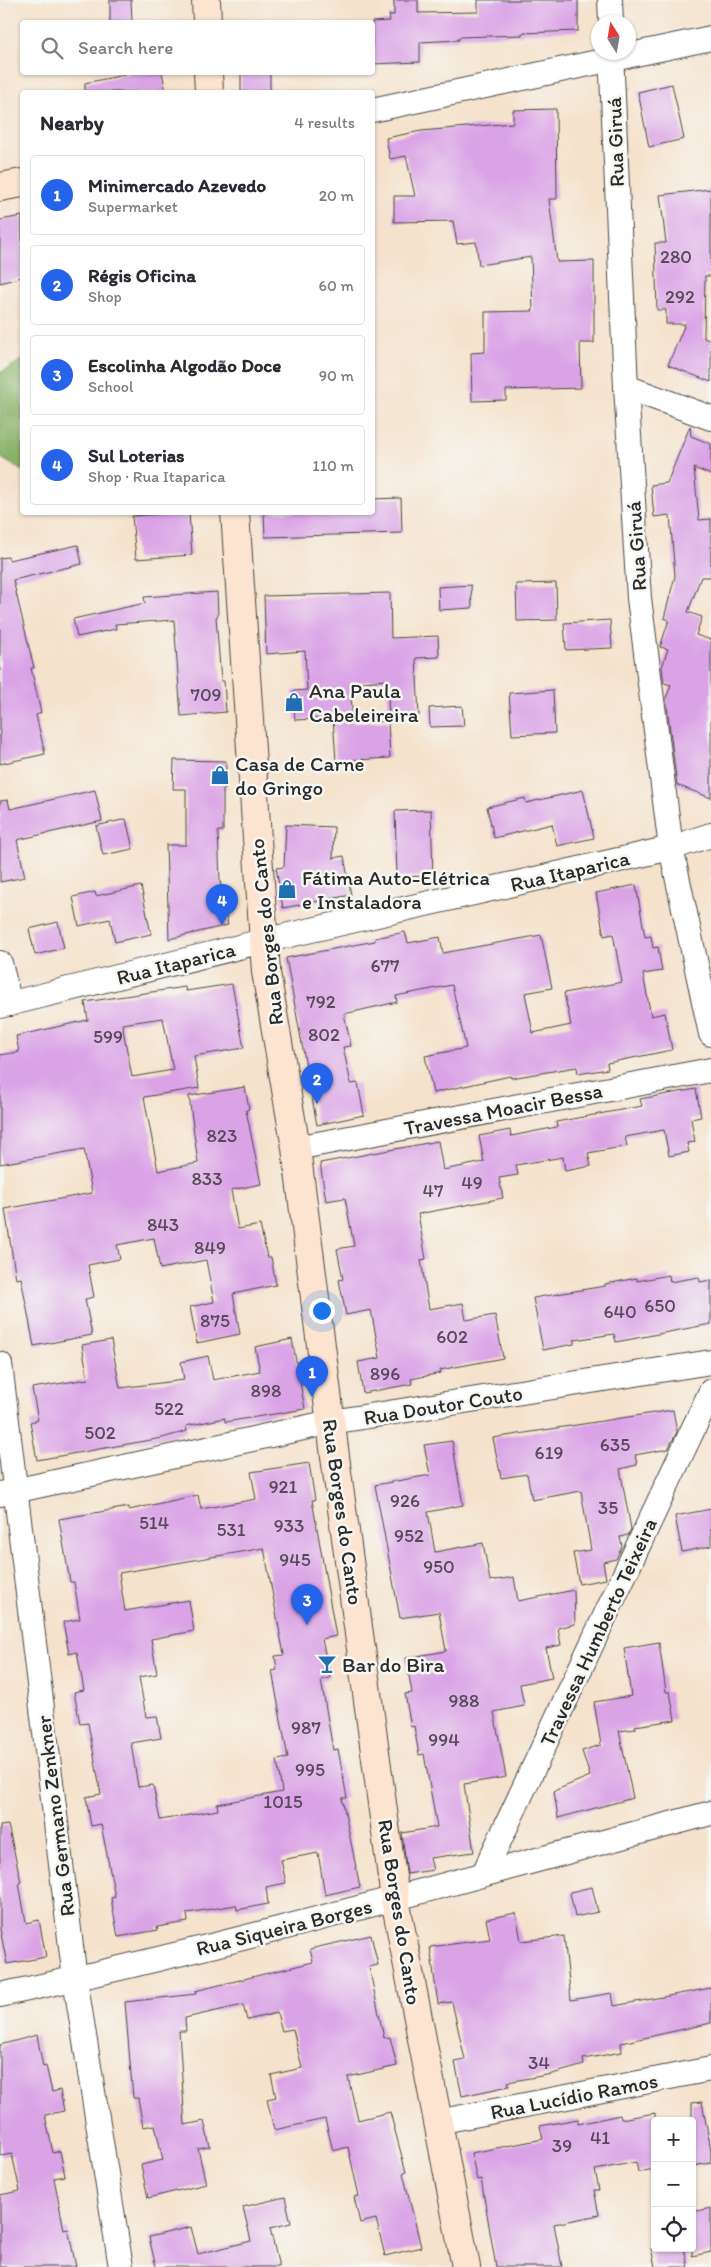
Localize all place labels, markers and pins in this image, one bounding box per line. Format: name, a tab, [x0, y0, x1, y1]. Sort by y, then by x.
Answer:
place label: Ana Paula Cabeleireira	[309, 678, 419, 727]
shop icon: Ana Paula Cabeleireira	[283, 691, 305, 713]
place label: Casa de Carne do Gringo	[235, 751, 365, 800]
shop icon: Casa de Carne do Gringo	[209, 764, 231, 786]
place label: Fátima Auto-Elétrica e Instaladora	[302, 865, 490, 914]
shop icon: Fátima Auto-Elétrica e Instaladora	[276, 878, 298, 900]
pin: 4	[206, 884, 238, 925]
pin: 2	[301, 1063, 333, 1104]
pin: 1	[296, 1356, 328, 1397]
pin: 3	[291, 1584, 323, 1625]
place label: Bar do Bira	[342, 1652, 444, 1677]
bar icon: Bar do Bira	[316, 1653, 338, 1675]

